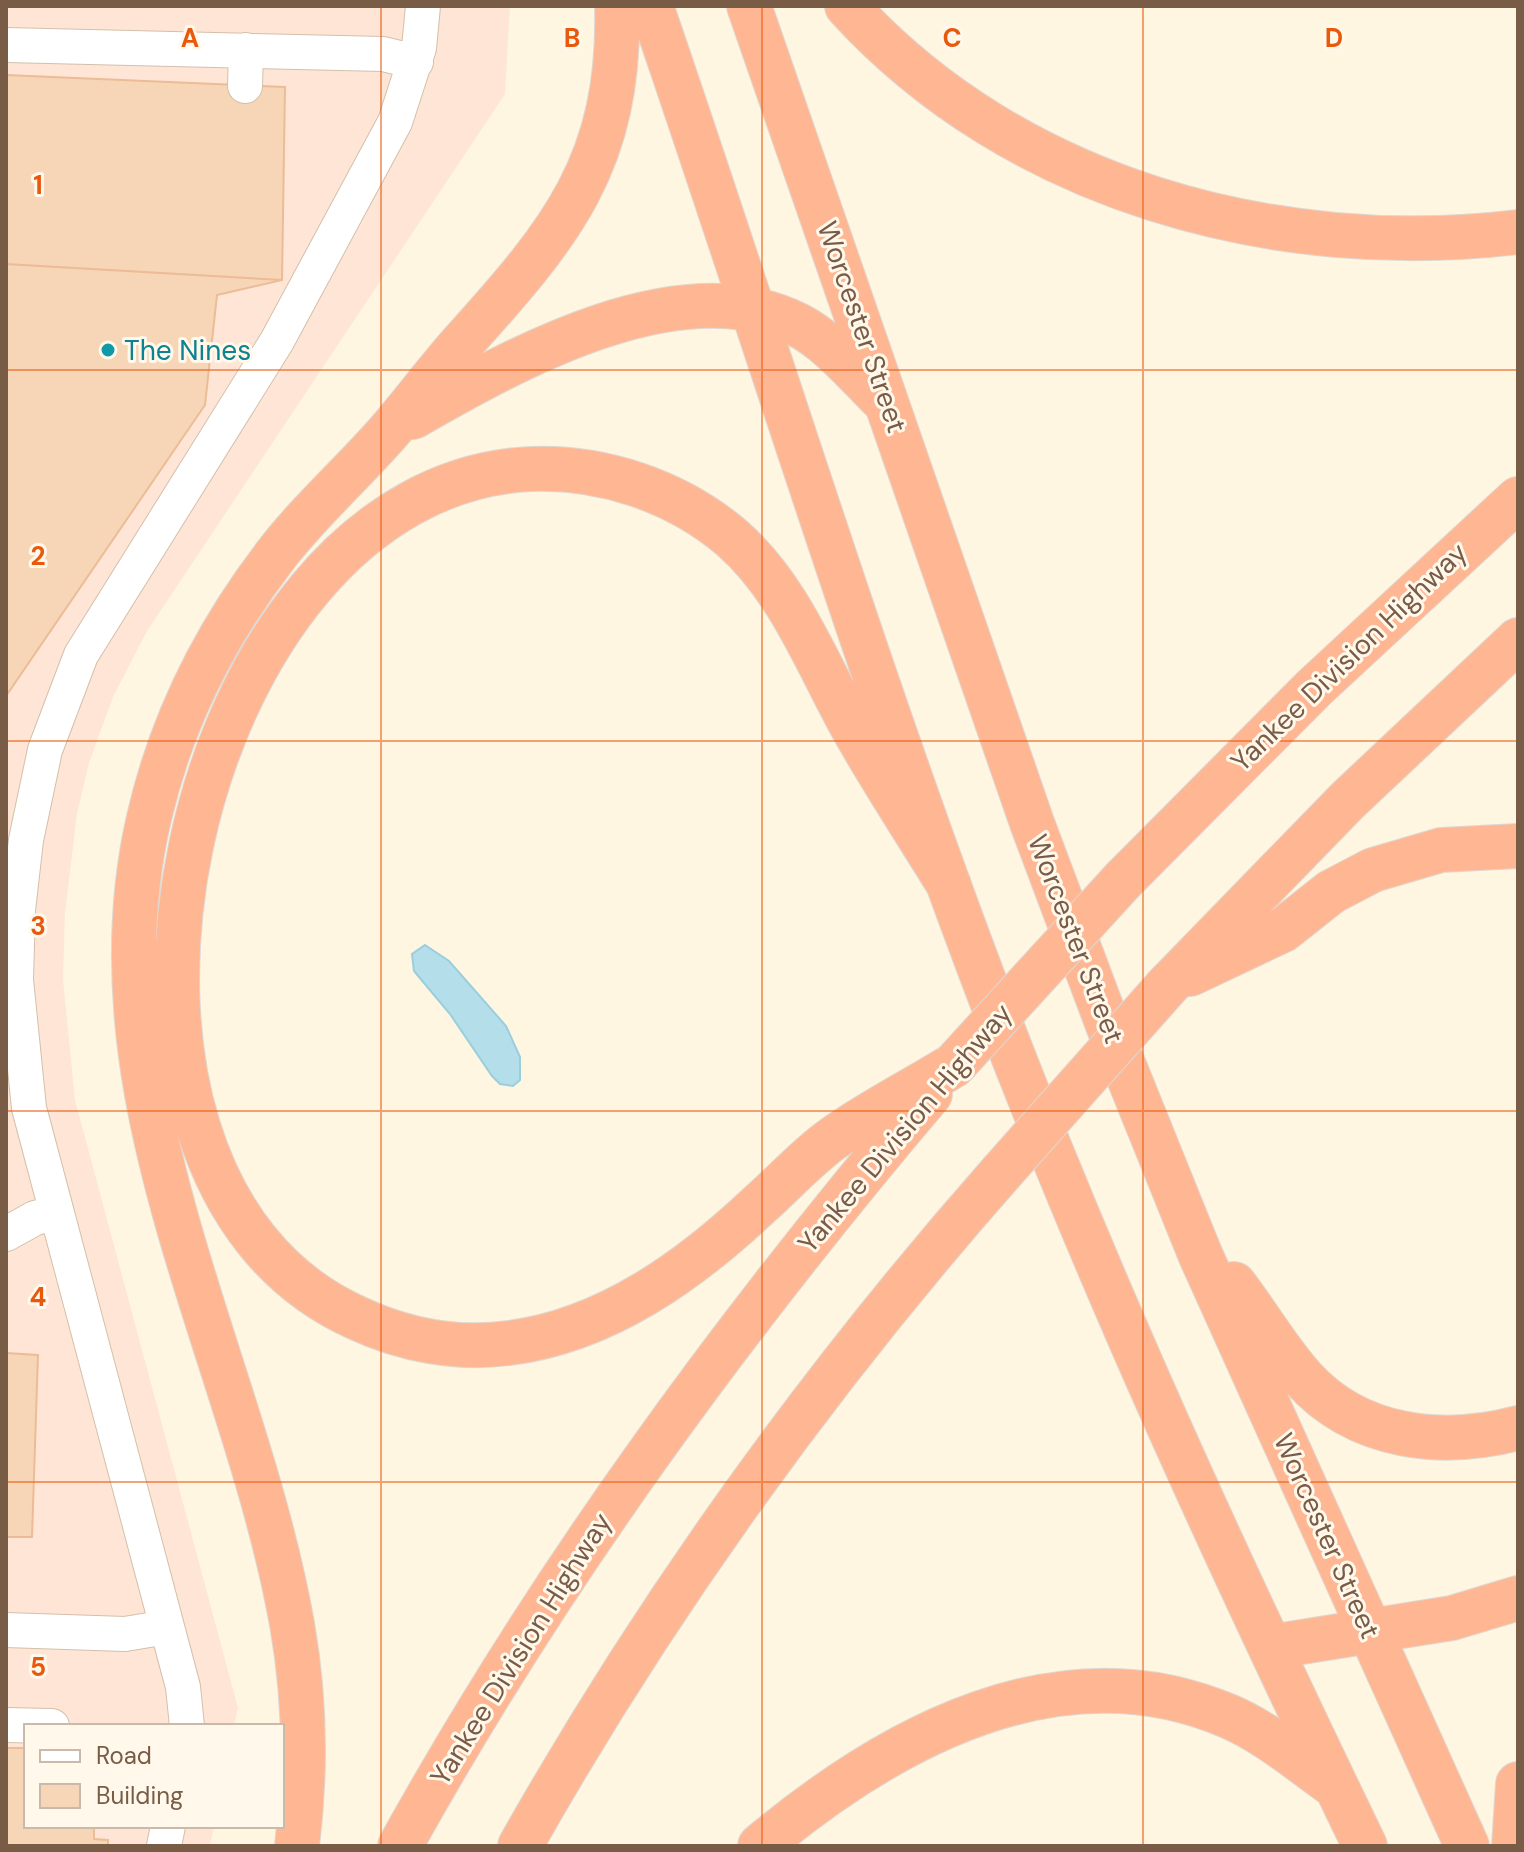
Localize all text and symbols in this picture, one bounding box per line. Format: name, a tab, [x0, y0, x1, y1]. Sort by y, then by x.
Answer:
text: A	[181, 21, 199, 55]
text: B	[564, 21, 580, 55]
text: C	[942, 21, 962, 55]
text: D	[1325, 21, 1343, 55]
text: 1	[33, 168, 43, 202]
street label: Worcester Street	[809, 216, 915, 438]
place label: The Nines	[124, 332, 251, 369]
marker: The Nines	[99, 341, 117, 359]
street label: Yankee Division Highway	[1223, 534, 1475, 780]
text: 2	[30, 539, 46, 573]
street label: Worcester Street	[1019, 829, 1133, 1049]
text: 3	[30, 909, 46, 943]
street label: Yankee Division Highway	[790, 995, 1020, 1261]
text: 4	[30, 1280, 46, 1314]
street label: Worcester Street	[1265, 1427, 1389, 1645]
street label: Yankee Division Highway	[422, 1506, 620, 1792]
text: 5	[30, 1650, 46, 1684]
legend	[24, 1724, 284, 1828]
text: Road	[96, 1740, 152, 1771]
text: Building	[96, 1780, 183, 1811]

